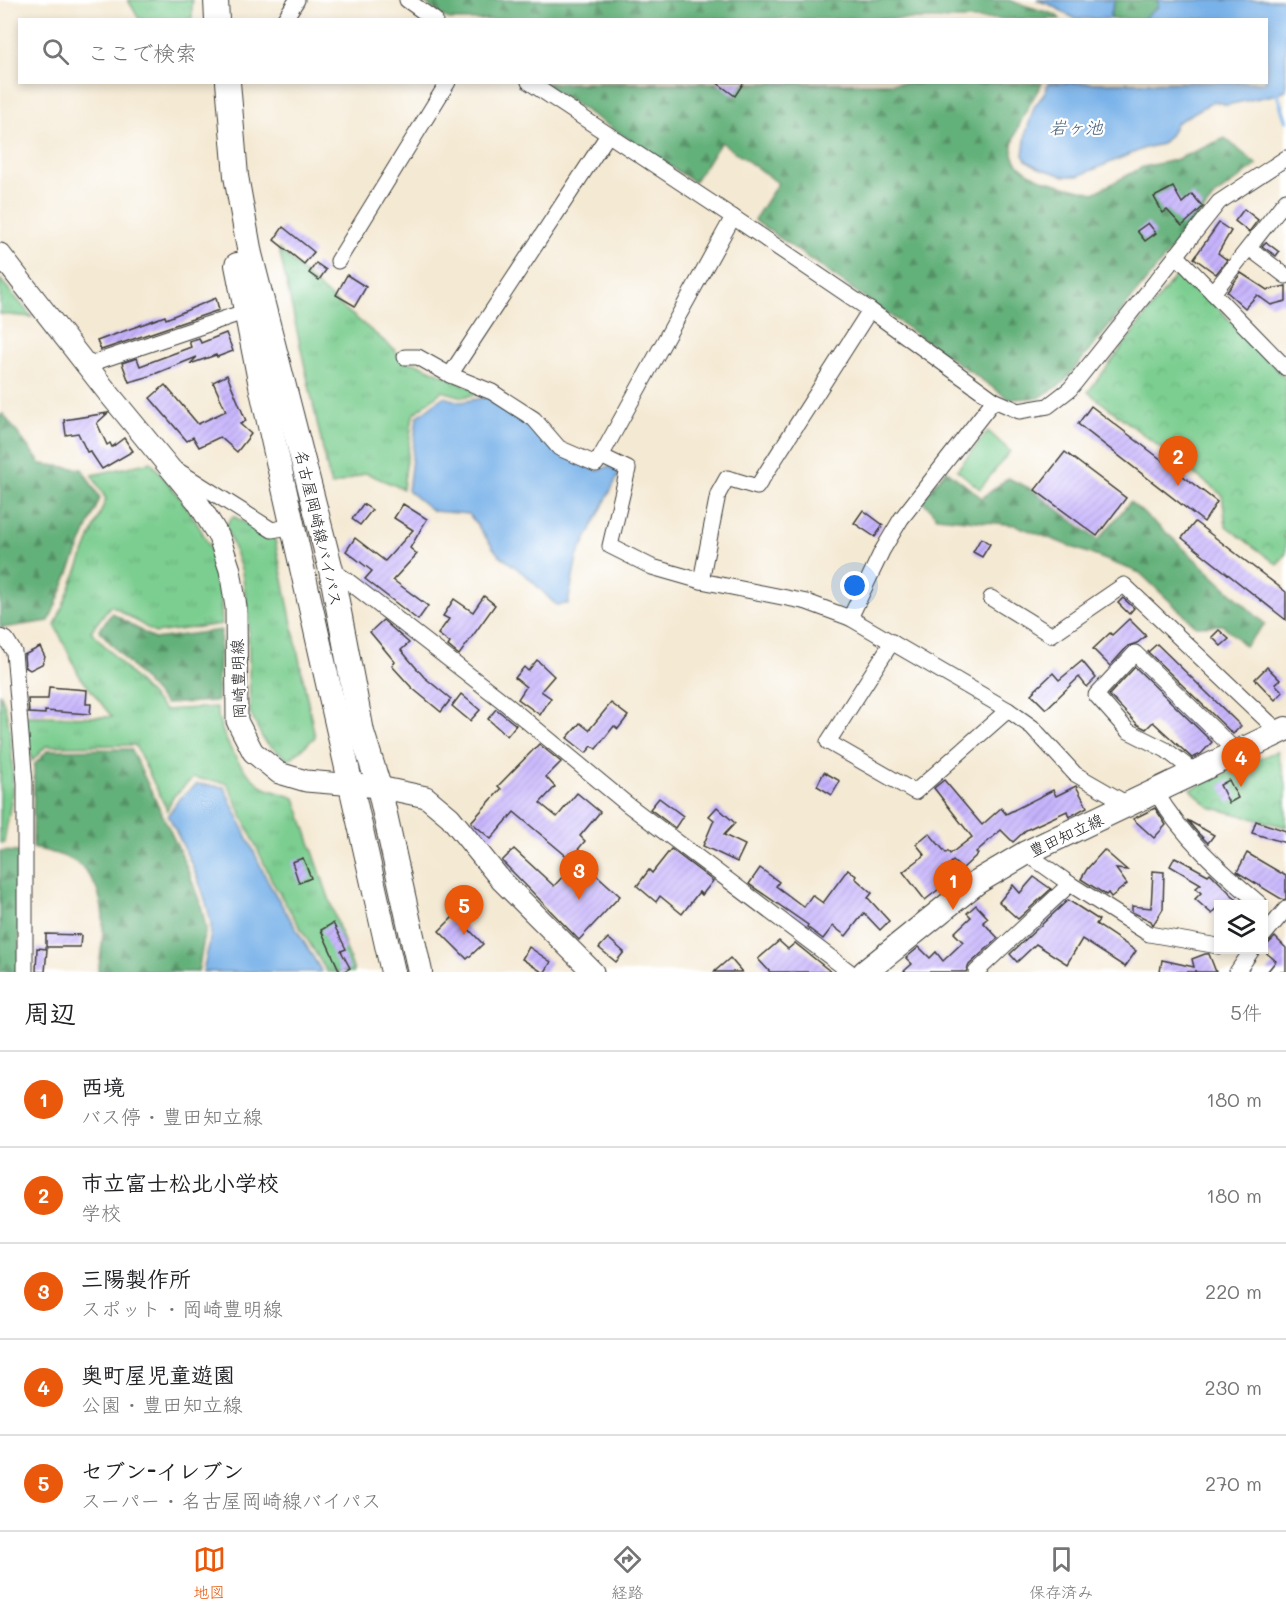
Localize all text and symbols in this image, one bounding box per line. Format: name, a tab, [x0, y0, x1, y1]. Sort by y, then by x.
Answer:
search box	[18, 18, 1268, 84]
icon: search	[39, 35, 72, 68]
text: ここで検索	[87, 38, 197, 67]
water label: 岩ヶ池	[1049, 115, 1104, 139]
pin: 2	[1158, 436, 1198, 486]
street label: 名古屋岡崎線バイパス	[291, 448, 348, 608]
your location	[840, 571, 869, 600]
street label: 岡崎豊明線	[226, 639, 249, 719]
pin: 4	[1222, 738, 1260, 787]
street label: 豊田知立線	[1025, 808, 1106, 861]
pin: 3	[560, 850, 598, 900]
pin: 1	[934, 860, 972, 910]
pin: 5	[444, 886, 484, 935]
map controls	[1214, 900, 1268, 954]
button: layers	[1214, 900, 1268, 954]
text: 周辺	[24, 996, 76, 1030]
text: 5件	[1230, 999, 1262, 1025]
text: 西境	[81, 1072, 125, 1101]
text: 1	[39, 1086, 48, 1112]
text: 180 m	[1206, 1086, 1262, 1112]
text: バス停 · 豊田知立線	[81, 1103, 263, 1129]
text: 市立富士松北小学校	[81, 1168, 279, 1197]
text: 2	[38, 1182, 49, 1208]
text: 180 m	[1206, 1182, 1262, 1208]
text: 学校	[81, 1199, 121, 1225]
text: 三陽製作所	[81, 1264, 191, 1293]
text: 3	[38, 1278, 50, 1304]
text: 220 m	[1205, 1278, 1262, 1304]
text: スポット · 岡崎豊明線	[81, 1295, 283, 1321]
text: 奥町屋児童遊園	[81, 1360, 235, 1389]
text: 4	[37, 1374, 50, 1400]
text: 230 m	[1204, 1374, 1262, 1400]
text: 公園 · 豊田知立線	[81, 1391, 243, 1417]
text: セブン-イレブン	[81, 1456, 244, 1485]
text: 5	[38, 1470, 49, 1496]
text: 270 m	[1205, 1470, 1262, 1496]
text: スーパー · 名古屋岡崎線バイパス	[81, 1487, 381, 1513]
tab: 地図	[193, 1543, 226, 1603]
tab: 経路	[611, 1543, 644, 1603]
tab: 保存済み	[1029, 1543, 1093, 1603]

